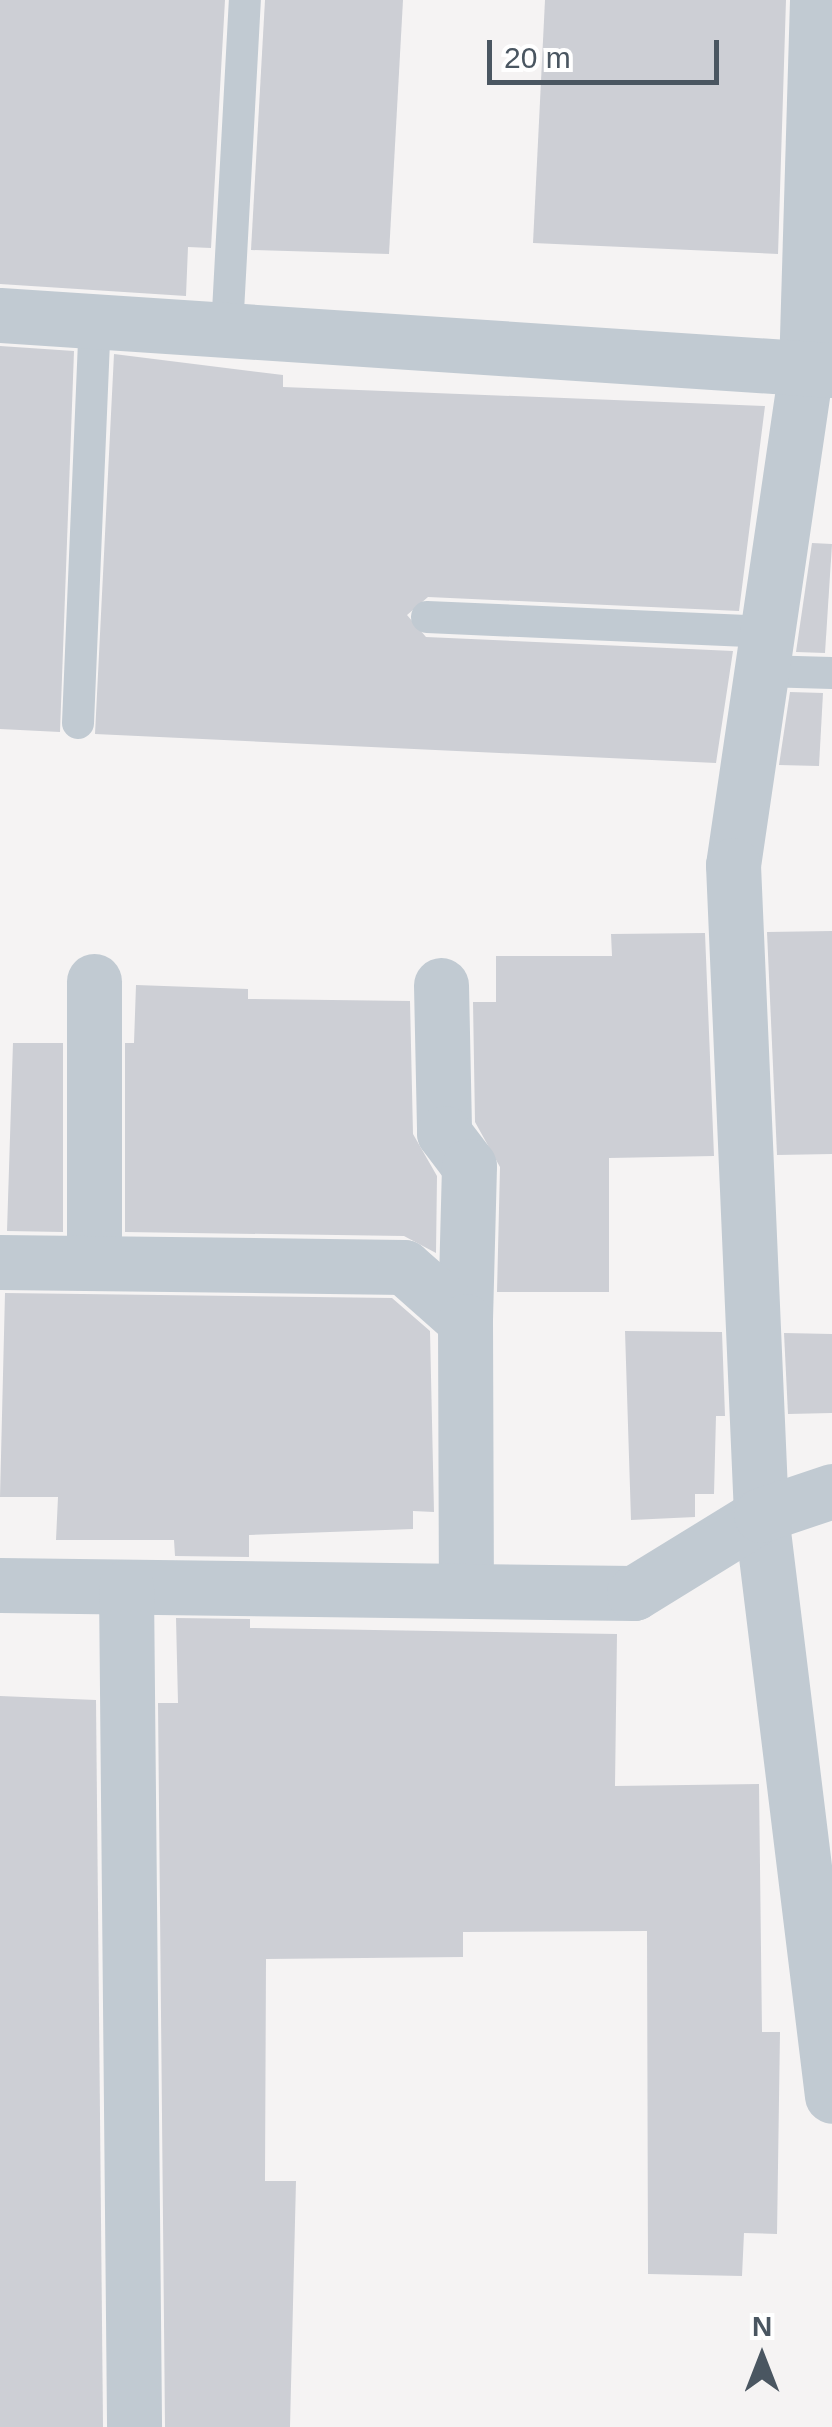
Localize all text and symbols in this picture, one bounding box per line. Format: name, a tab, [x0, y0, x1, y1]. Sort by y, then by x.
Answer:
scale bar	[492, 20, 724, 82]
text: 20 m	[504, 41, 571, 74]
north arrow	[712, 2307, 812, 2407]
text: N	[752, 2311, 772, 2342]

